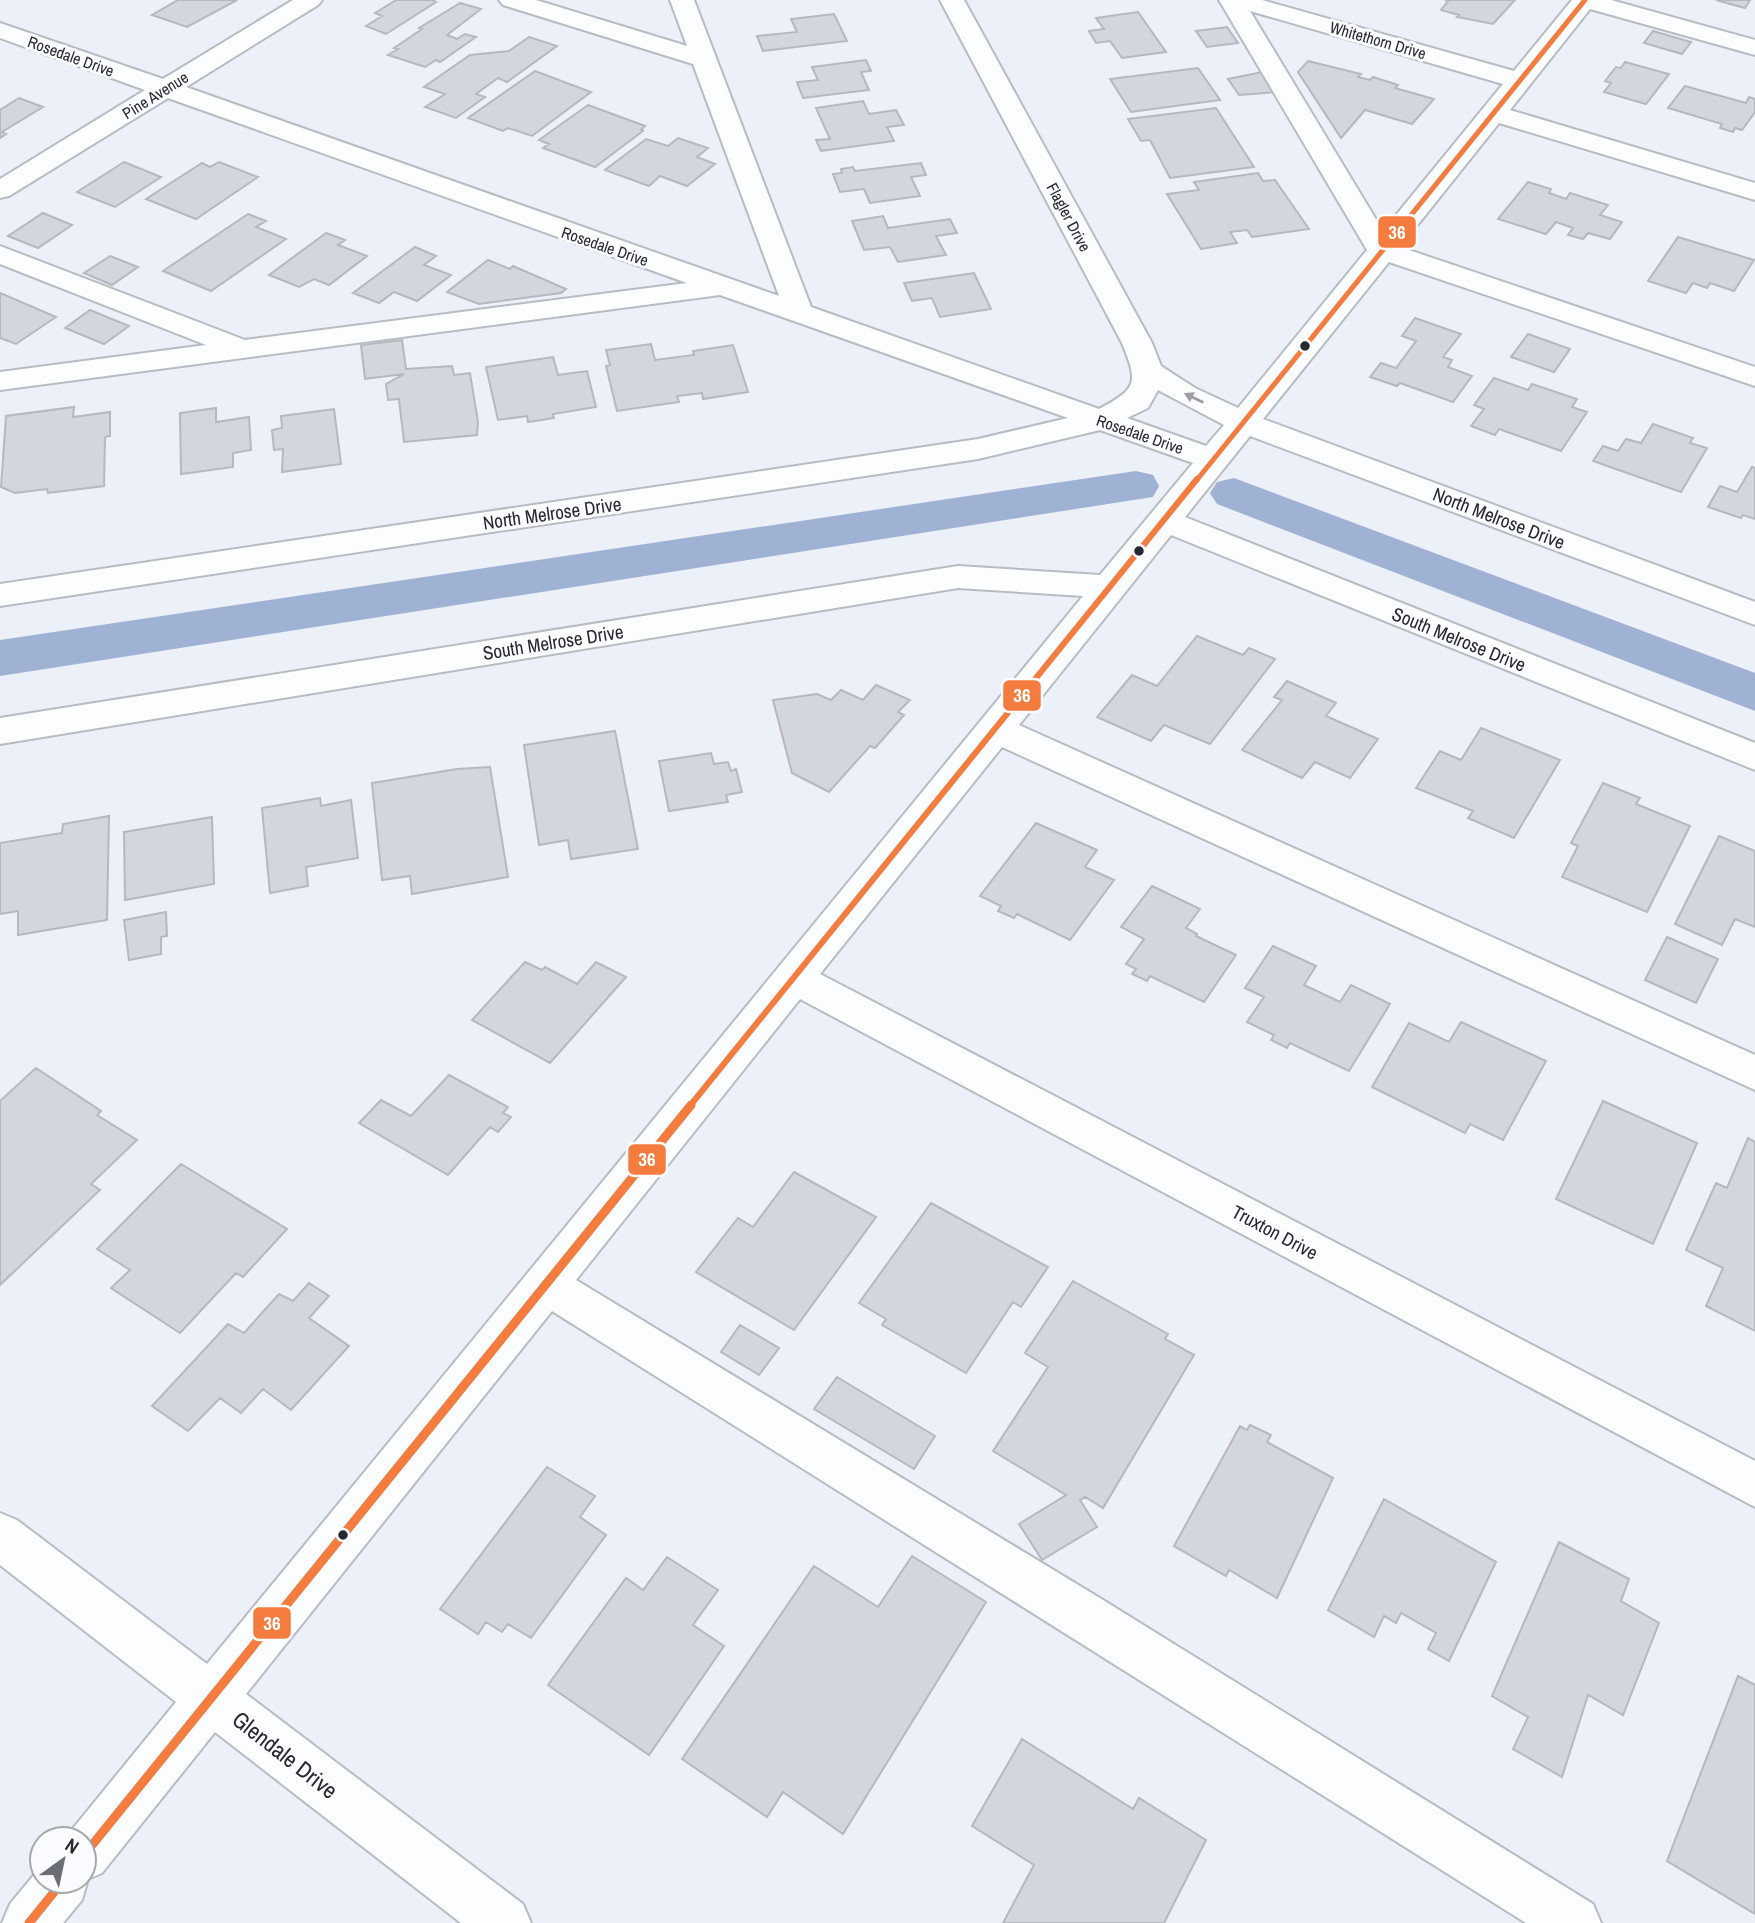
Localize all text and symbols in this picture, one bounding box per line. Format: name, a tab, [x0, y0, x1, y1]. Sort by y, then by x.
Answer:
street label: Whitethorn Drive	[1327, 16, 1429, 64]
street label: Rosedale Drive	[25, 30, 117, 82]
street label: Pine Avenue	[118, 66, 192, 124]
street label: Flagler Drive	[1042, 179, 1096, 255]
line badge: 36	[1377, 215, 1417, 249]
text: 36	[1388, 219, 1406, 245]
street label: Rosedale Drive	[559, 221, 651, 271]
unlabelled marker	[1298, 339, 1312, 353]
one-way arrow	[1184, 393, 1204, 404]
street label: Rosedale Drive	[1094, 409, 1186, 459]
street label: North Melrose Drive	[1429, 481, 1569, 555]
street label: North Melrose Drive	[481, 490, 623, 536]
unlabelled marker	[1132, 544, 1146, 558]
street label: South Melrose Drive	[1388, 600, 1530, 678]
street label: South Melrose Drive	[481, 618, 625, 666]
line badge: 36	[1002, 679, 1042, 712]
text: 36	[1013, 682, 1031, 708]
line badge: 36	[627, 1143, 667, 1176]
text: 36	[638, 1146, 656, 1172]
street label: Truxton Drive	[1227, 1199, 1323, 1265]
unlabelled marker	[336, 1528, 350, 1542]
line badge: 36	[252, 1606, 292, 1640]
text: 36	[263, 1610, 281, 1636]
street label: Glendale Drive	[226, 1704, 344, 1806]
north arrow	[28, 1825, 98, 1895]
text: N	[60, 1832, 84, 1860]

